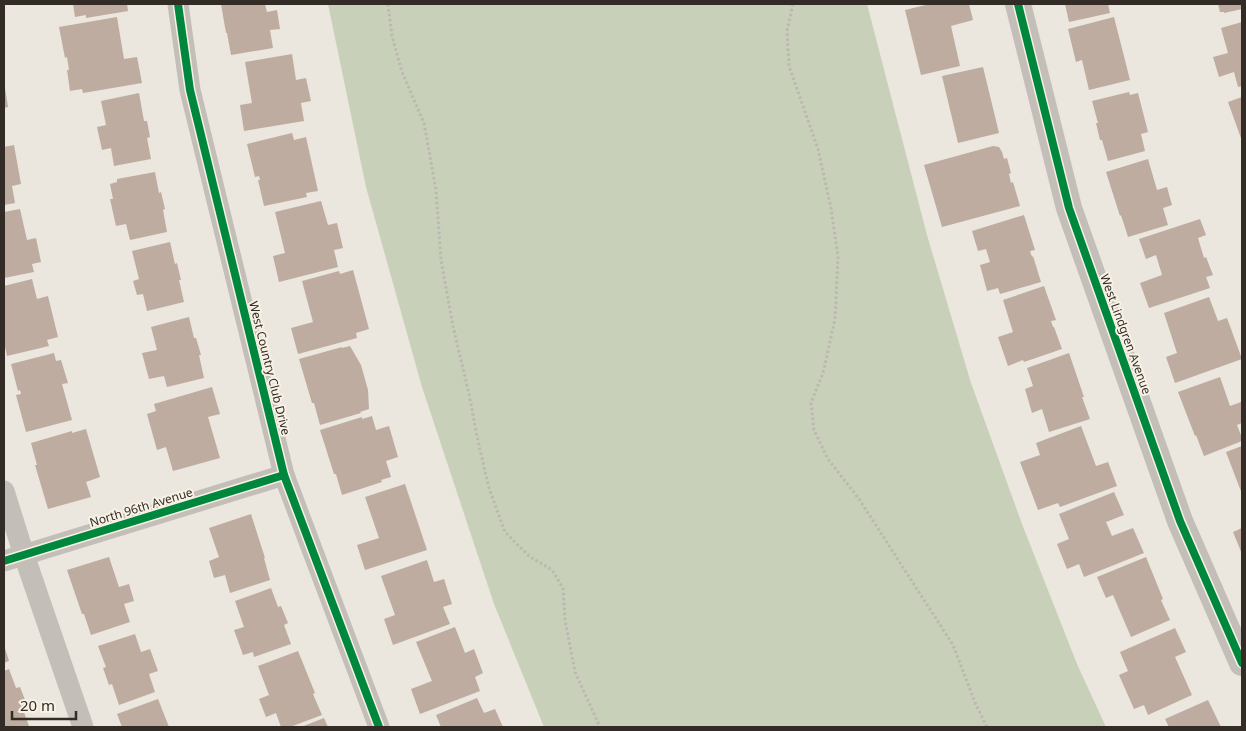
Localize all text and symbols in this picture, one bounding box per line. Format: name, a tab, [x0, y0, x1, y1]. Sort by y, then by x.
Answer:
street label: West Lindgren Avenue	[1096, 272, 1156, 397]
street label: West Country Club Drive	[245, 299, 295, 437]
street label: North 96th Avenue	[87, 483, 195, 531]
scale bar	[12, 688, 76, 720]
text: 20 m	[20, 695, 55, 715]

